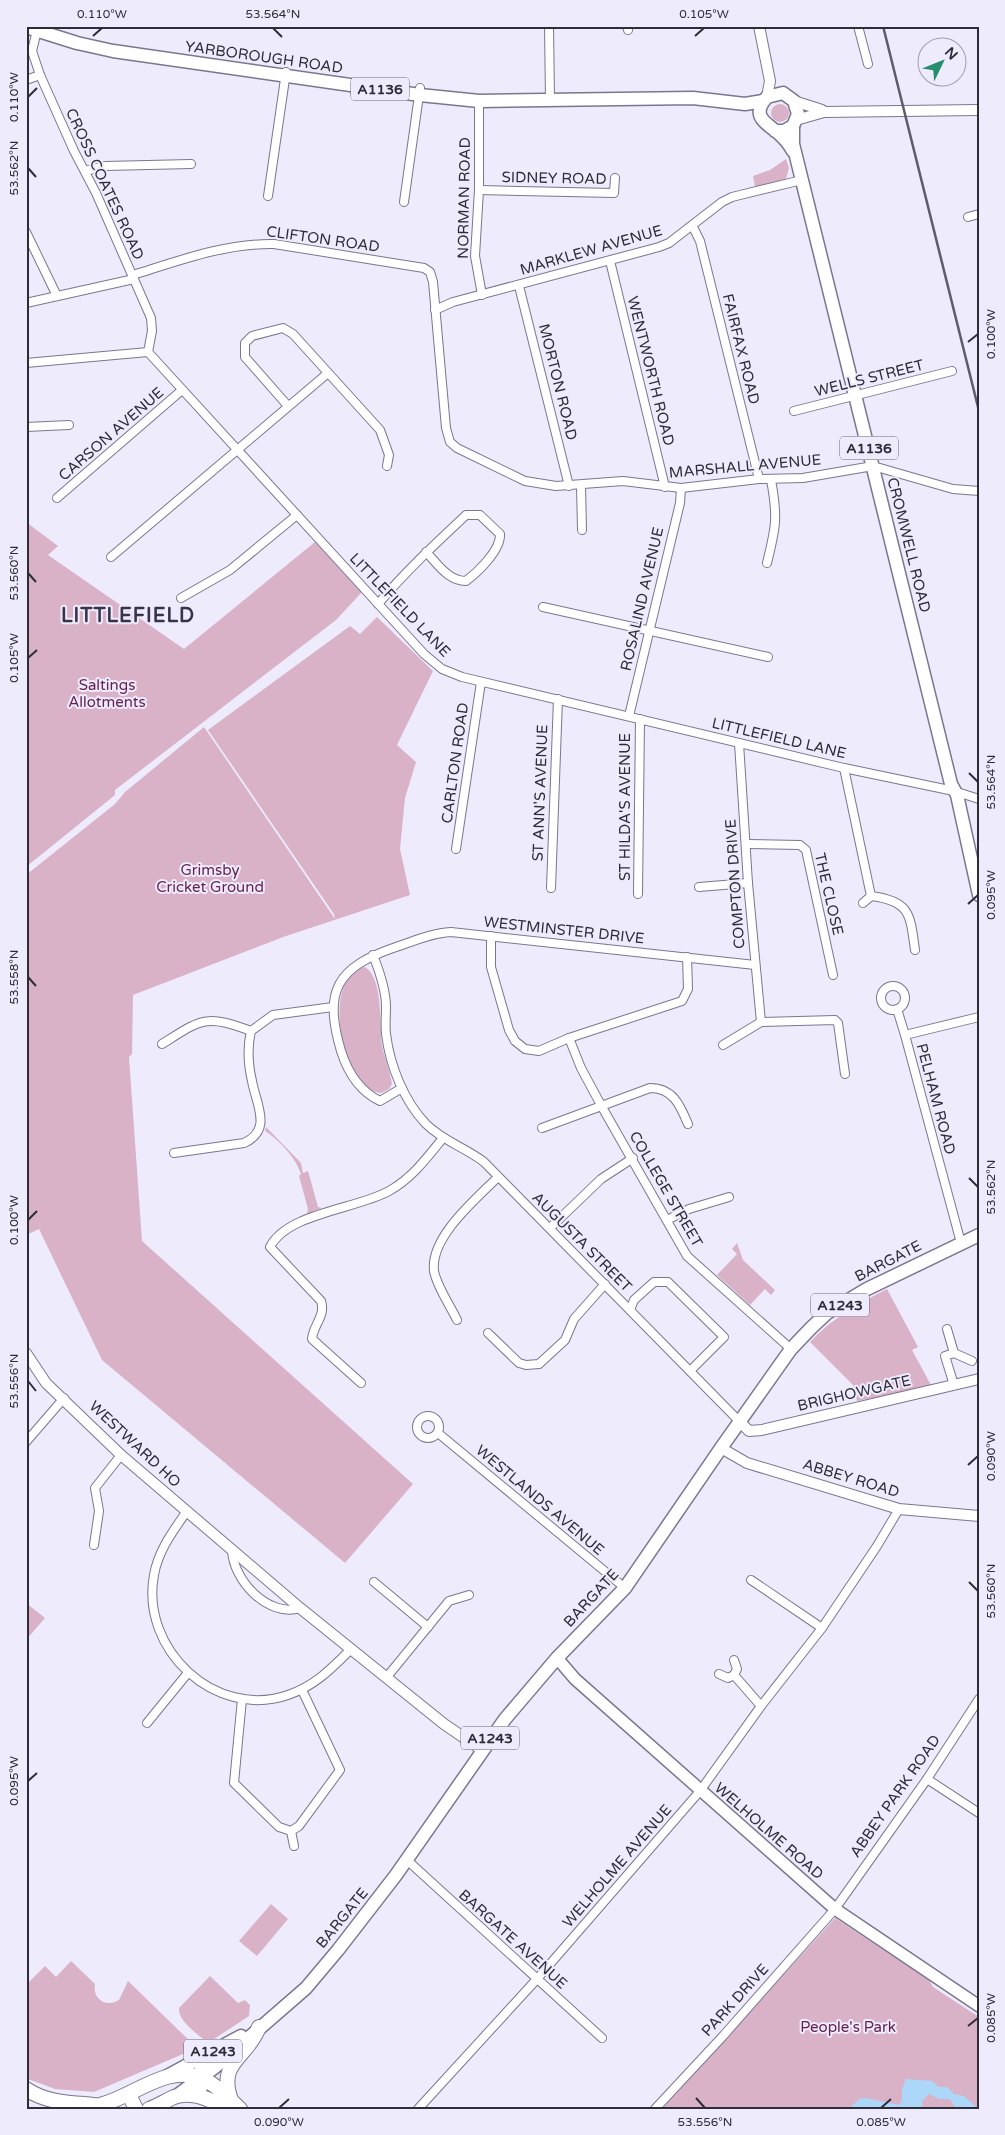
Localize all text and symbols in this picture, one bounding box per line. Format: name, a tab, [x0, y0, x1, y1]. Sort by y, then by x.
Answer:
text: 0.110°W	[77, 7, 127, 21]
text: 53.564°N	[246, 7, 300, 21]
text: 0.105°W	[679, 7, 729, 21]
street label: YARBOROUGH ROAD	[184, 37, 344, 77]
north arrow	[918, 38, 968, 88]
text: N	[941, 44, 961, 63]
text: 0.110°W	[7, 72, 21, 122]
road number: A1136	[351, 78, 409, 100]
street label: CROSS COATES ROAD	[62, 105, 148, 263]
street label: NORMAN ROAD	[454, 137, 474, 259]
text: 53.562°N	[7, 141, 21, 195]
street label: SIDNEY ROAD	[501, 168, 607, 188]
street label: MARKLEW AVENUE	[518, 221, 664, 279]
street label: CLIFTON ROAD	[265, 222, 381, 256]
street label: FAIRFAX ROAD	[719, 292, 763, 406]
street label: WENTWORTH ROAD	[624, 294, 678, 448]
text: 0.100°W	[984, 309, 998, 359]
street label: MORTON ROAD	[535, 322, 581, 442]
street label: WELLS STREET	[813, 356, 925, 400]
street label: CARSON AVENUE	[55, 384, 167, 484]
road number: A1136	[840, 436, 898, 459]
street label: MARSHALL AVENUE	[668, 450, 822, 482]
street label: CROMWELL ROAD	[883, 475, 935, 615]
street label: ROSALIND AVENUE	[617, 525, 667, 673]
text: 53.560°N	[7, 546, 21, 600]
street label: LITTLEFIELD LANE	[346, 549, 454, 661]
district label: LITTLEFIELD	[61, 604, 195, 628]
text: 0.105°W	[7, 633, 21, 683]
park label: Saltings Allotments	[68, 676, 146, 711]
street label: CARLTON ROAD	[438, 701, 472, 825]
street label: LITTLEFIELD LANE	[710, 714, 848, 762]
street label: ST ANN'S AVENUE	[529, 724, 551, 862]
street label: ST HILDA'S AVENUE	[616, 733, 634, 881]
text: 53.564°N	[984, 755, 998, 809]
street label: COMPTON DRIVE	[721, 819, 749, 949]
street label: THE CLOSE	[811, 851, 847, 937]
park label: Grimsby Cricket Ground	[156, 861, 264, 896]
text: 0.095°W	[984, 870, 998, 920]
street label: WESTMINSTER DRIVE	[483, 913, 645, 947]
text: 53.558°N	[7, 950, 21, 1004]
street label: PELHAM ROAD	[913, 1041, 959, 1157]
street label: COLLEGE STREET	[626, 1128, 706, 1250]
text: 53.562°N	[984, 1160, 998, 1214]
street label: AUGUSTA STREET	[528, 1188, 636, 1296]
text: 0.100°W	[7, 1195, 21, 1245]
street label: BARGATE	[852, 1237, 924, 1285]
road number: A1243	[811, 1294, 869, 1316]
text: 53.556°N	[7, 1354, 21, 1408]
street label: BRIGHOWGATE	[796, 1371, 912, 1415]
street label: WESTWARD HO	[86, 1397, 184, 1491]
text: 0.090°W	[984, 1431, 998, 1481]
street label: WESTLANDS AVENUE	[472, 1441, 608, 1559]
street label: ABBEY ROAD	[800, 1455, 902, 1501]
text: 53.560°N	[984, 1564, 998, 1618]
street label: BARGATE	[560, 1565, 622, 1631]
road number: A1243	[461, 1726, 519, 1750]
street label: ABBEY PARK ROAD	[846, 1731, 944, 1861]
text: 0.095°W	[7, 1756, 21, 1806]
street label: WELHOLME ROAD	[711, 1779, 827, 1883]
street label: WELHOLME AVENUE	[559, 1801, 675, 1931]
street label: BARGATE	[312, 1884, 372, 1952]
street label: BARGATE AVENUE	[455, 1885, 571, 1993]
street label: PARK DRIVE	[698, 1960, 772, 2040]
text: 0.085°W	[984, 1993, 998, 2043]
park label: People's Park	[800, 2018, 896, 2036]
road number: A1243	[184, 2040, 242, 2062]
text: 0.090°W	[254, 2115, 304, 2129]
text: 53.556°N	[678, 2115, 732, 2129]
text: 0.085°W	[856, 2115, 906, 2129]

